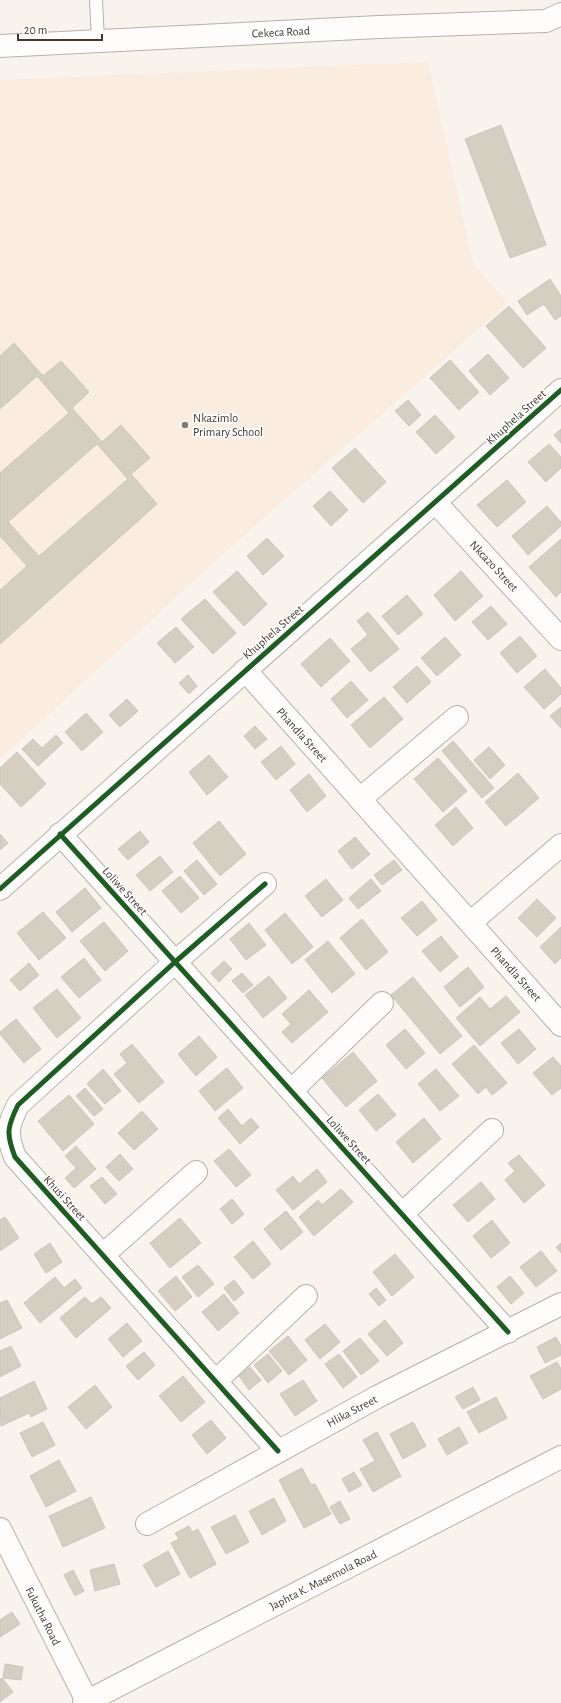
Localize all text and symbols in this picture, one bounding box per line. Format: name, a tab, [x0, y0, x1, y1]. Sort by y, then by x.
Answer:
scale bar	[18, 16, 102, 42]
text: 20 m	[24, 24, 47, 36]
street label: Cekeca Road	[252, 24, 310, 40]
street label: Khuphela Street	[484, 387, 548, 447]
place label: Nkazimlo Primary School	[193, 412, 263, 439]
marker: Nkazimlo Primary School	[180, 420, 190, 430]
street label: Nkcazo Street	[468, 538, 520, 594]
street label: Khuphela Street	[241, 603, 306, 661]
street label: Phandla Street	[274, 705, 330, 765]
street label: Loliwe Street	[100, 865, 150, 918]
street label: Phandla Street	[488, 944, 544, 1004]
street label: Loliwe Street	[324, 1114, 374, 1167]
street label: Khusi Street	[42, 1173, 88, 1223]
street label: Hlika Street	[325, 1393, 379, 1429]
street label: Japhta K. Masemola Road	[267, 1548, 379, 1612]
street label: Fukutha Road	[23, 1585, 63, 1647]

